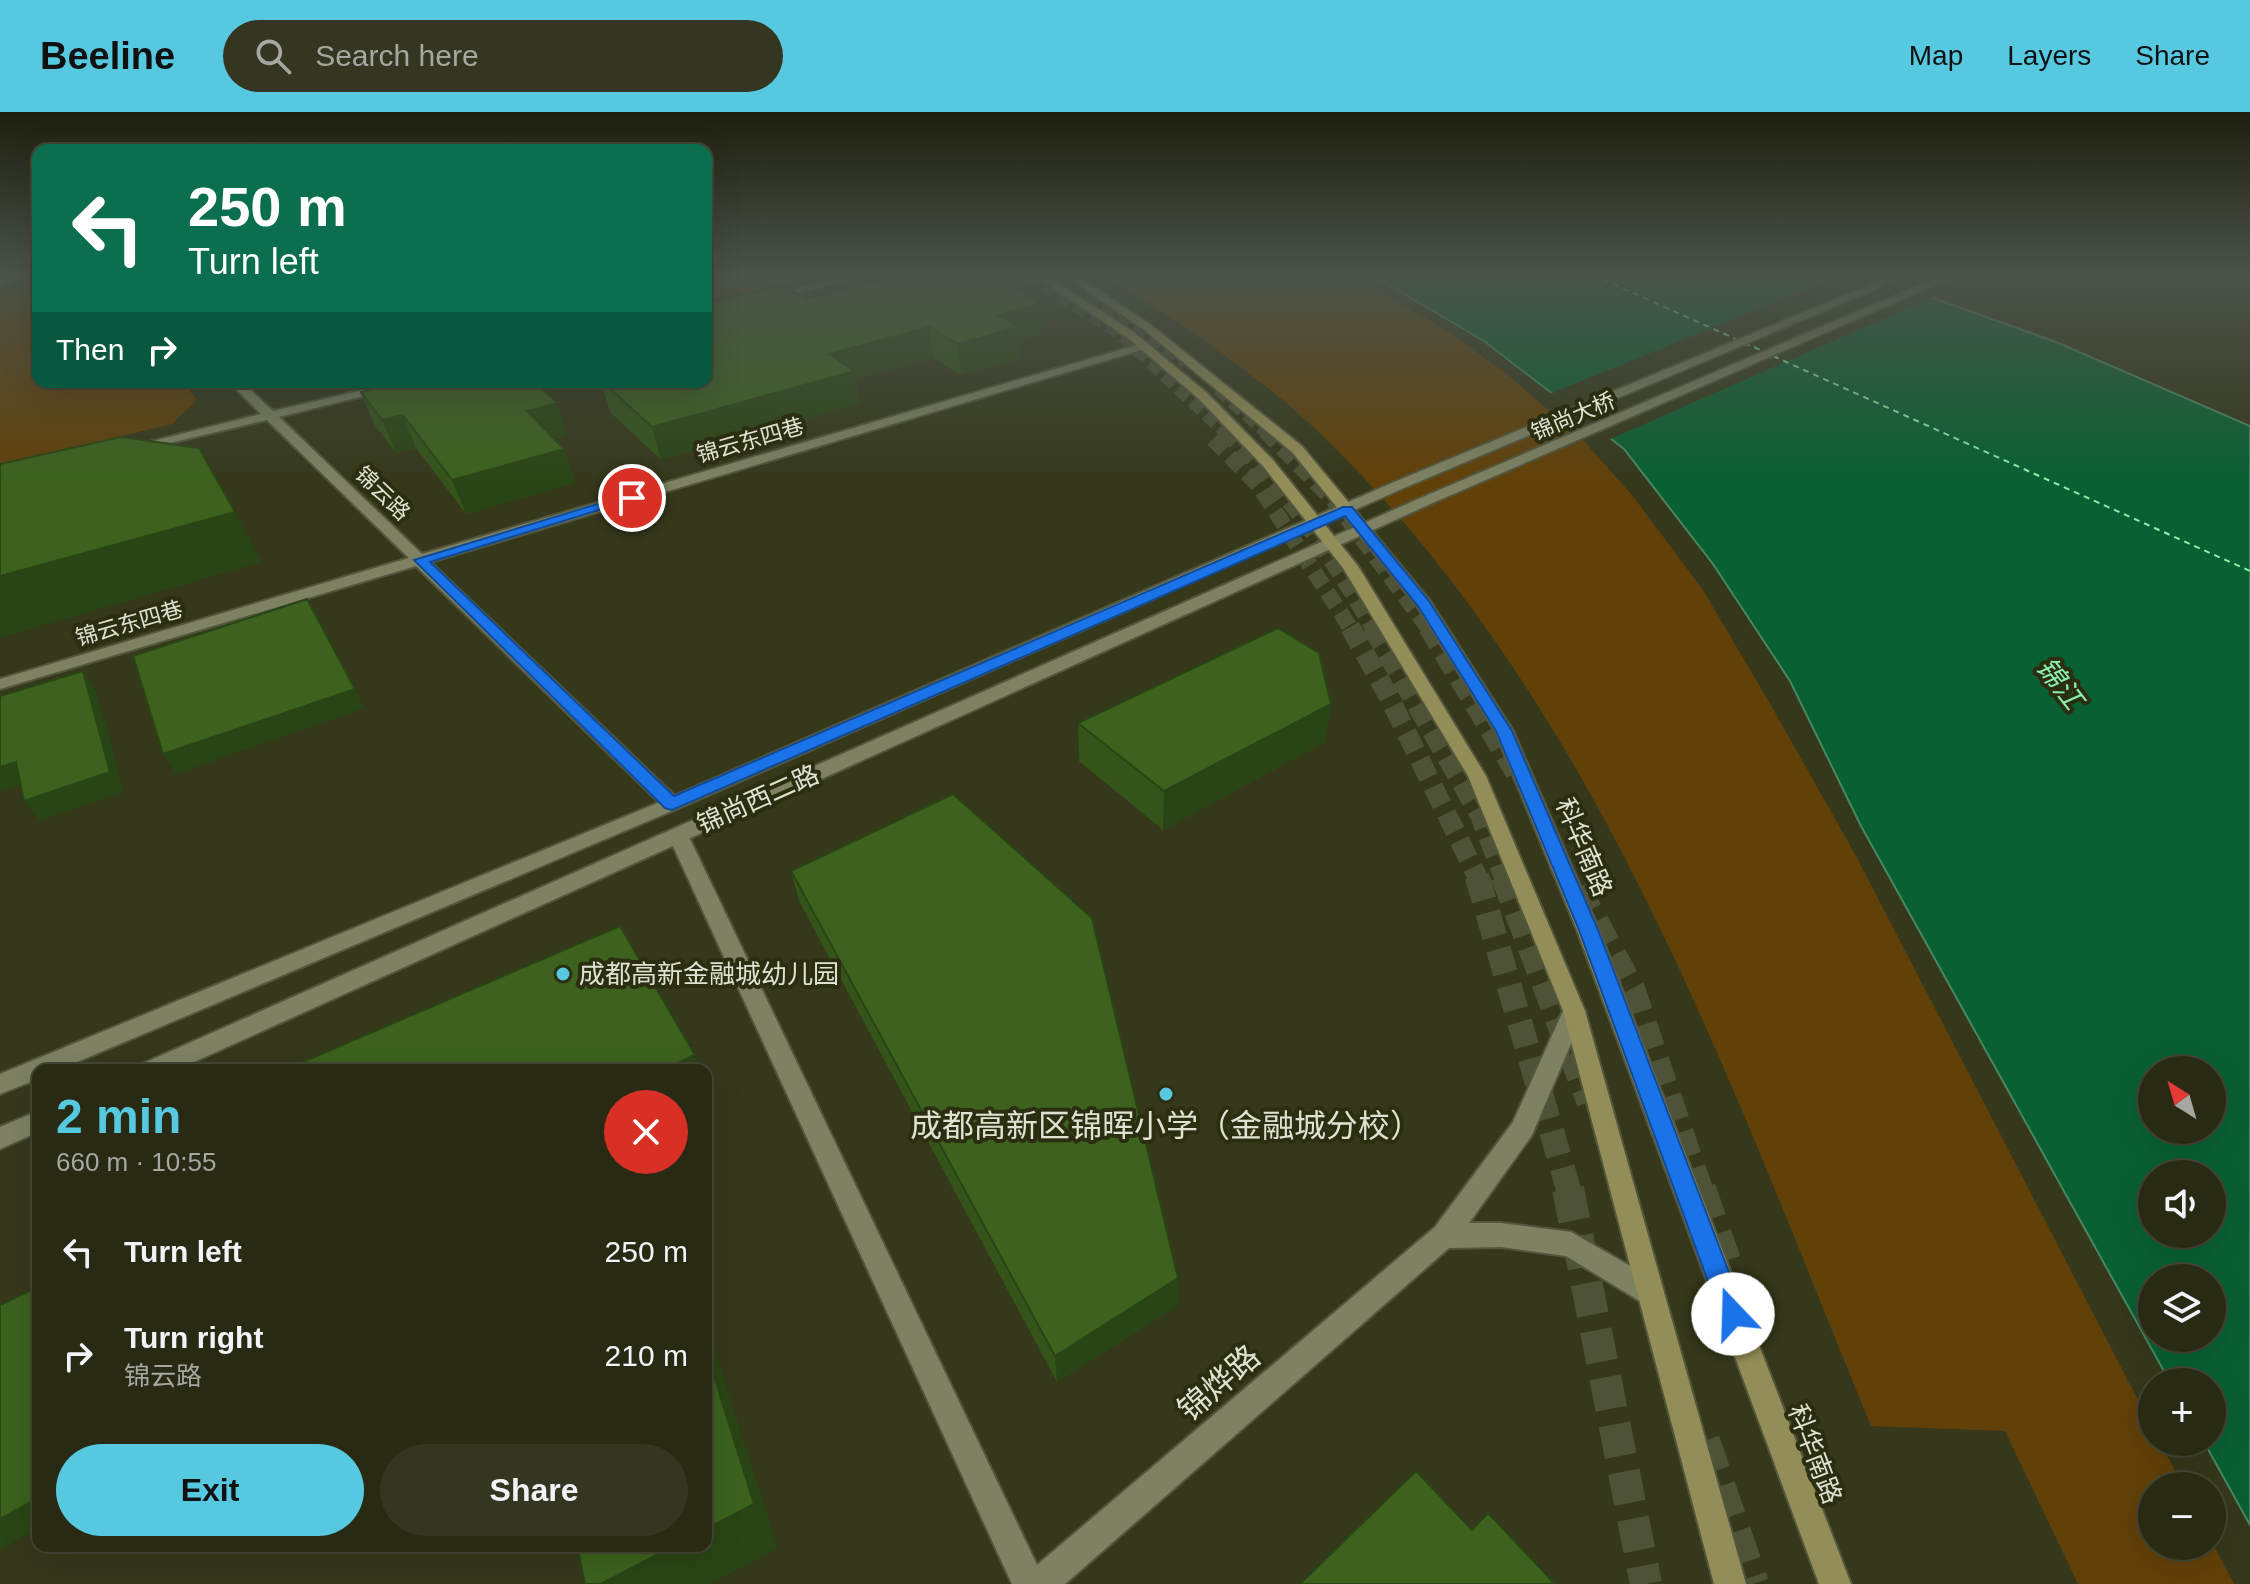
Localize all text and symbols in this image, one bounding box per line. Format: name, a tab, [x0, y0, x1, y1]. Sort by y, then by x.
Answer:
search box	[223, 20, 783, 92]
icon: search	[251, 34, 295, 78]
text: Beeline	[40, 35, 175, 77]
text: Search here	[315, 39, 479, 72]
text: Map	[1909, 40, 1963, 71]
text: Layers	[2007, 40, 2091, 71]
text: Share	[2135, 40, 2210, 71]
text: 250 m	[188, 175, 347, 238]
icon: left	[56, 176, 160, 280]
text: Turn left	[188, 241, 319, 282]
icon: right	[140, 328, 184, 372]
text: Then	[56, 333, 124, 366]
street label: 锦尚大桥	[1528, 388, 1619, 445]
street label: 锦云东四巷	[694, 413, 806, 468]
street label: 锦云路	[350, 461, 415, 525]
pin	[598, 464, 666, 532]
icon: arrive	[610, 476, 654, 520]
street label: 锦云东四巷	[73, 596, 185, 651]
water label: 锦江	[2030, 652, 2091, 717]
street label: 锦尚西二路	[693, 759, 823, 839]
street label: 科华南路	[1550, 793, 1618, 901]
place label: 成都高新金融城幼儿园	[579, 959, 839, 989]
marker: 成都高新金融城幼儿园	[554, 965, 572, 983]
north arrow	[2138, 1056, 2226, 1144]
map controls	[2138, 1056, 2226, 1560]
marker: 成都高新区锦晖小学（金融城分校）	[1157, 1085, 1175, 1103]
text: 2 min	[56, 1090, 181, 1143]
button: close	[604, 1090, 688, 1174]
place label: 成都高新区锦晖小学（金融城分校）	[910, 1108, 1422, 1144]
text: 660 m · 10:55	[56, 1147, 216, 1177]
button: sound	[2138, 1160, 2226, 1248]
icon: left	[56, 1230, 100, 1274]
text: Turn left	[124, 1235, 242, 1268]
text: 250 m	[605, 1235, 688, 1268]
button: layers	[2138, 1264, 2226, 1352]
position arrow	[1691, 1272, 1775, 1356]
text: Turn right	[124, 1321, 263, 1354]
icon: right	[56, 1334, 100, 1378]
street label: 锦烨路	[1171, 1338, 1267, 1428]
text: 210 m	[605, 1339, 688, 1372]
text: 锦云路	[124, 1361, 202, 1391]
button: +	[2138, 1368, 2226, 1456]
street label: 科华南路	[1782, 1400, 1848, 1508]
button: Exit	[56, 1444, 364, 1536]
button: Share	[380, 1444, 688, 1536]
button: −	[2138, 1472, 2226, 1560]

